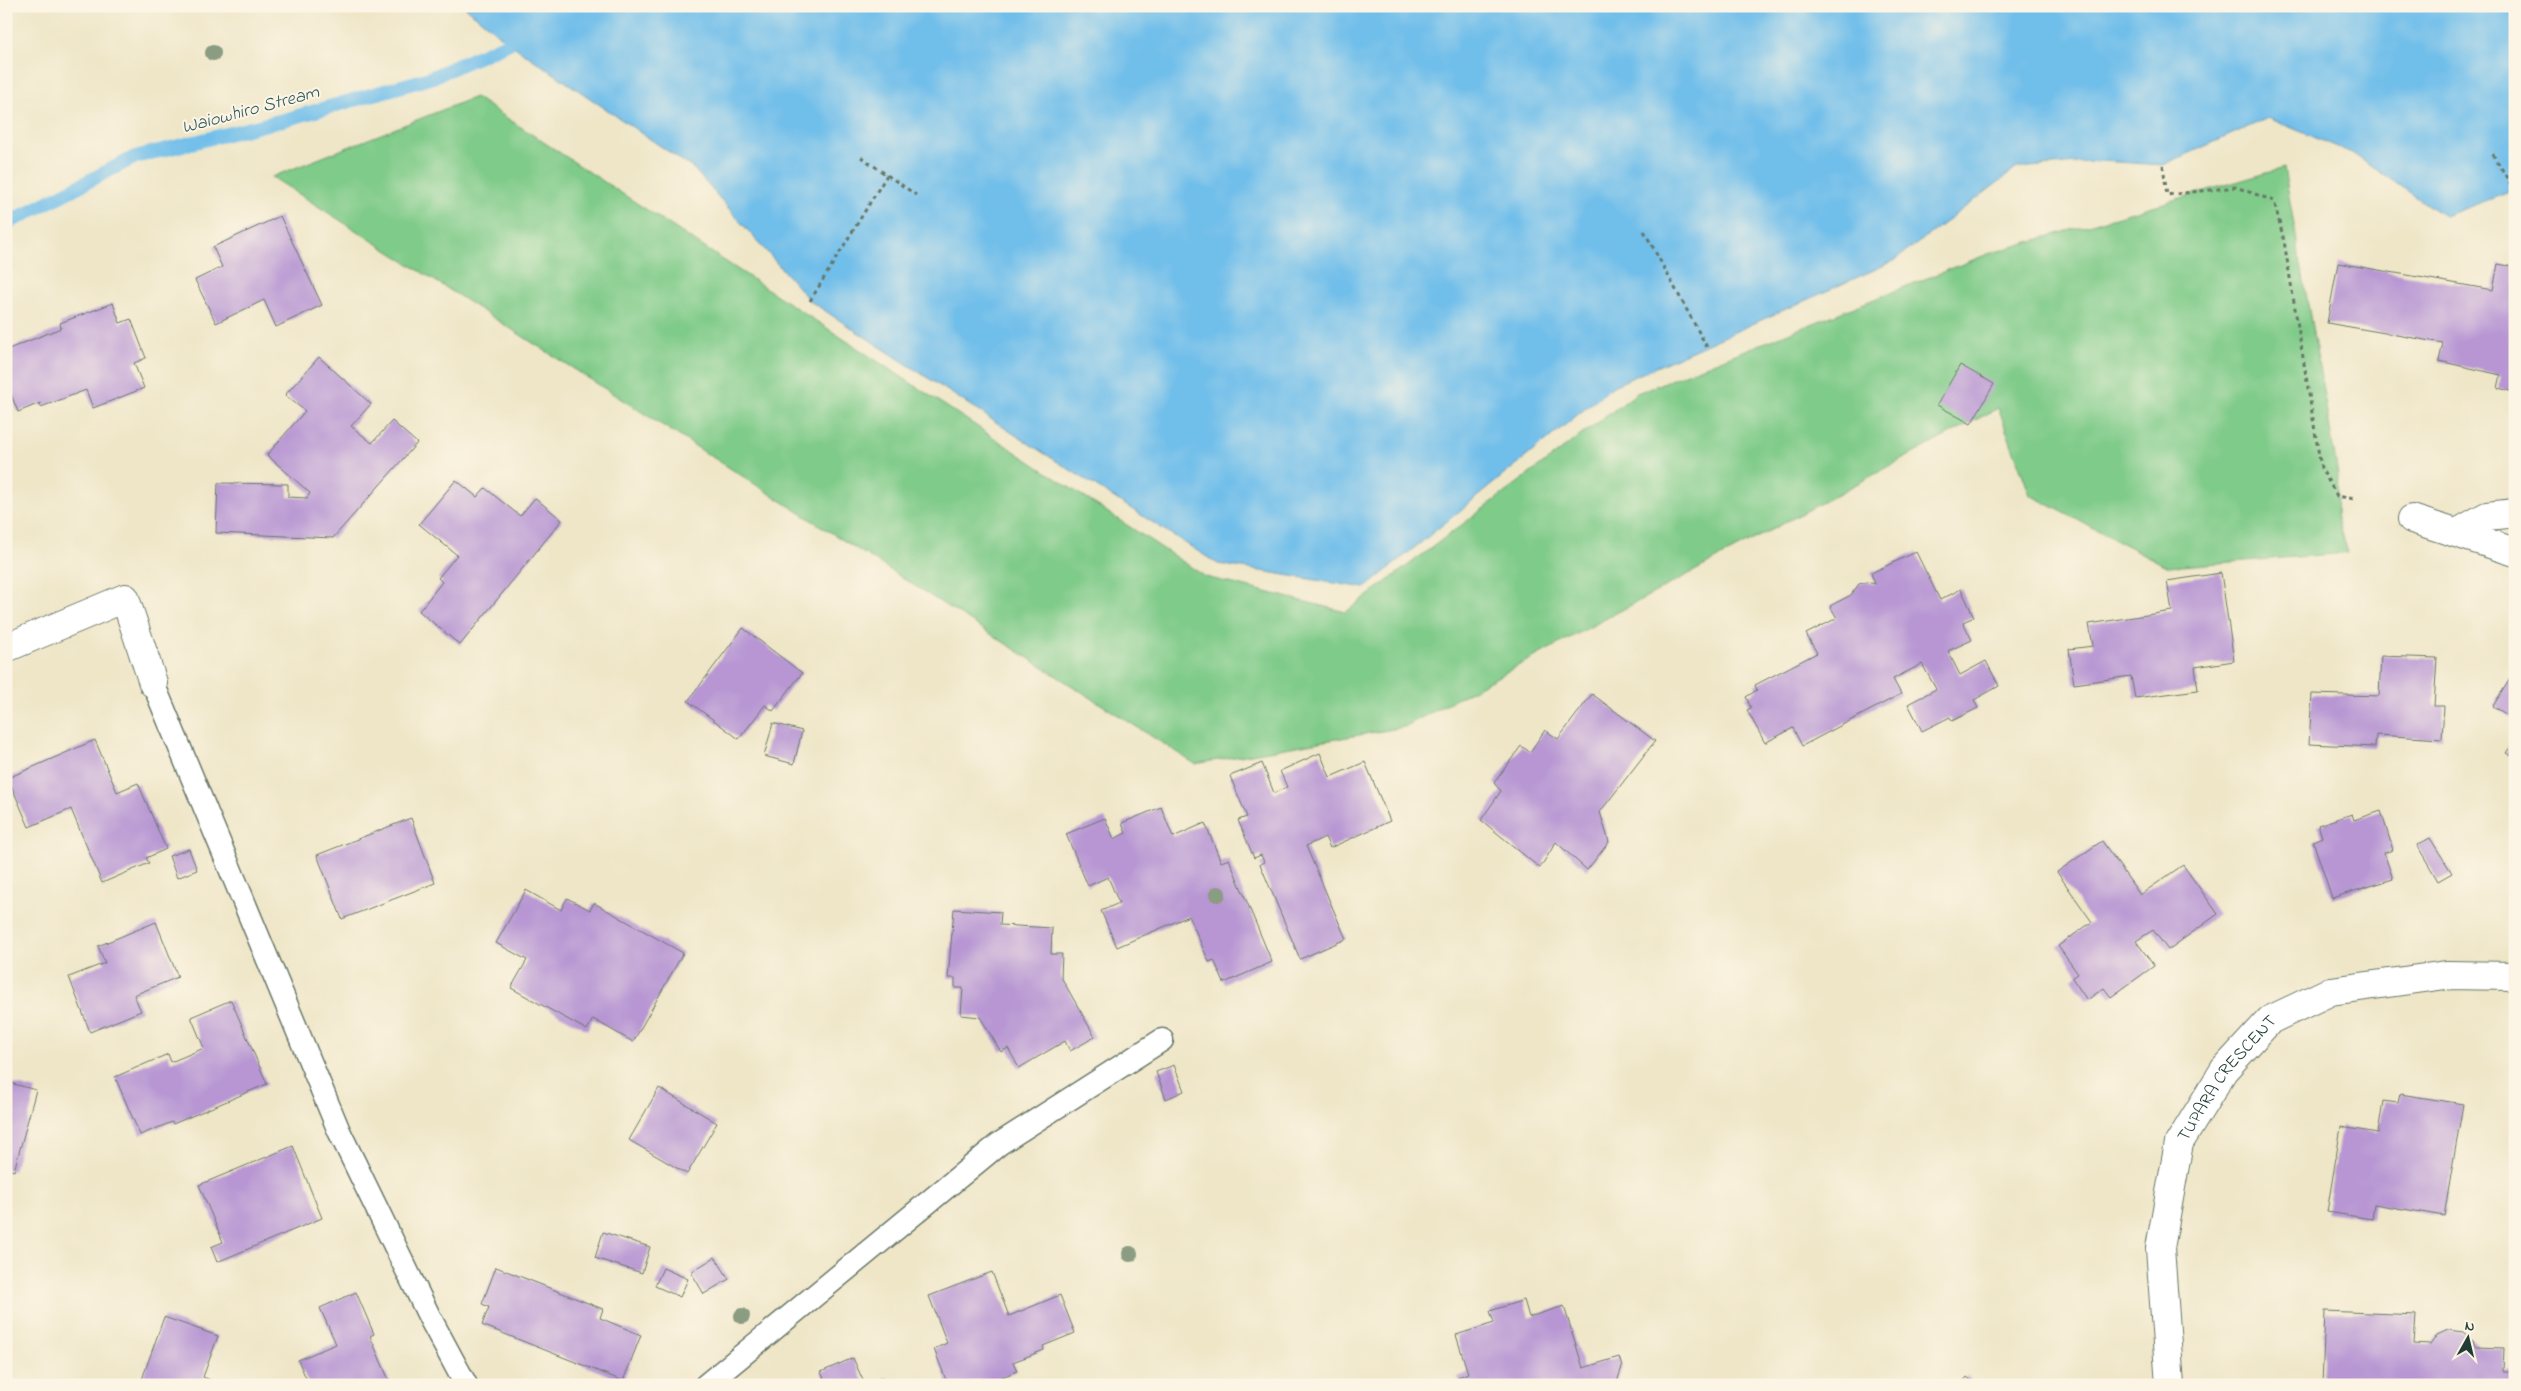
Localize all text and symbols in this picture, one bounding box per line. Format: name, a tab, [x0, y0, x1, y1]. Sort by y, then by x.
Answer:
water label: Waiowhiro Stream	[179, 79, 323, 142]
street label: TUPARA CRESCENT	[2172, 1010, 2284, 1147]
north arrow	[2444, 1314, 2494, 1364]
text: N	[2463, 1316, 2476, 1338]

